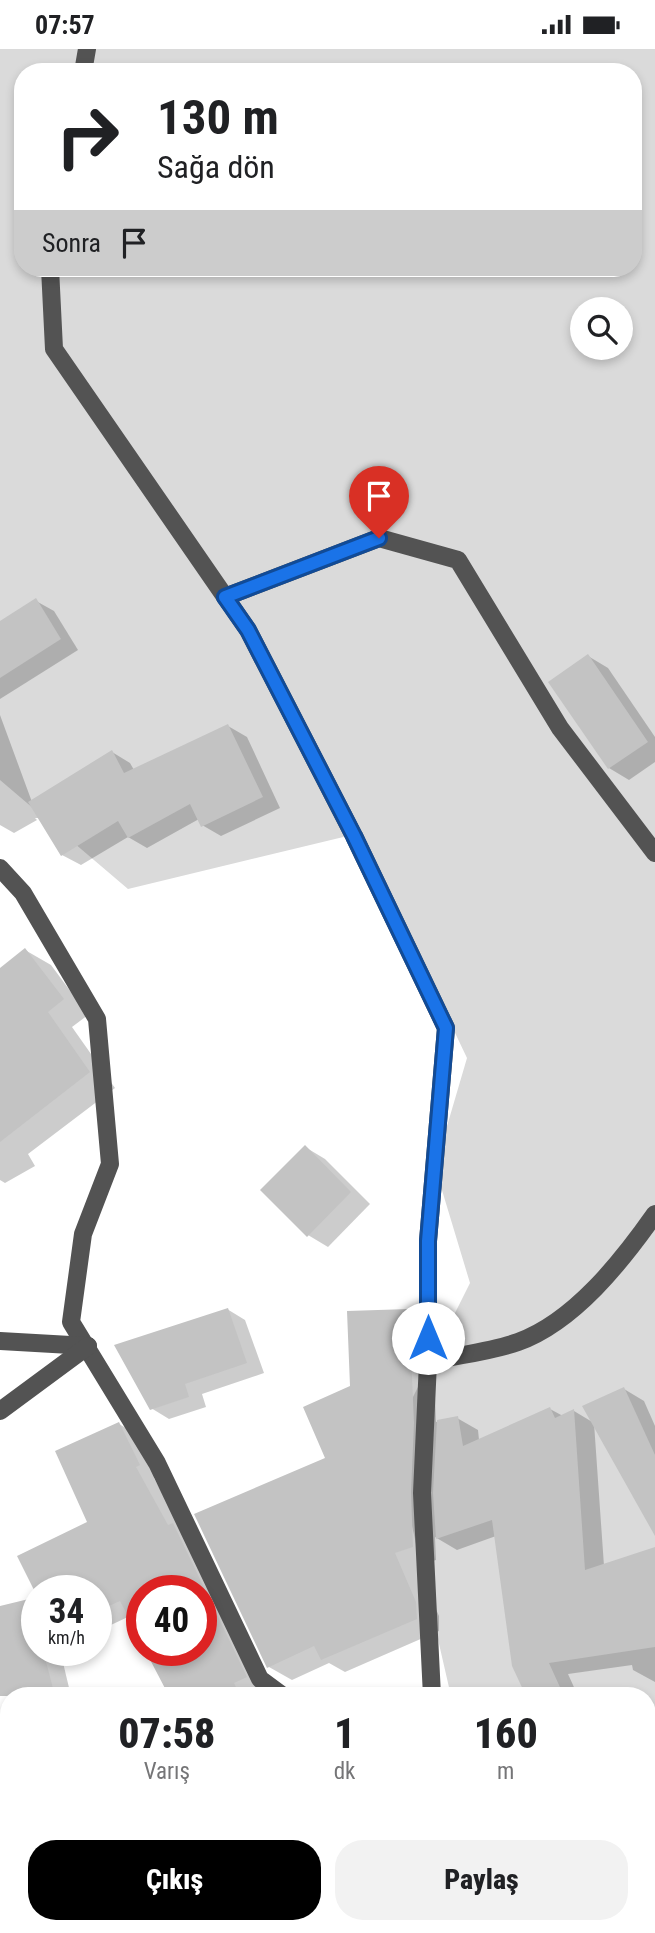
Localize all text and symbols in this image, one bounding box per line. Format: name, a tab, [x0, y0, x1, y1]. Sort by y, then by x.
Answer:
text: 07:57	[35, 10, 95, 40]
text: 130 m	[157, 89, 279, 146]
icon: right	[42, 91, 133, 182]
text: Sağa dön	[157, 148, 275, 186]
icon: arrive	[115, 224, 153, 262]
text: Sonra	[42, 228, 101, 258]
map controls	[570, 297, 633, 360]
button: search	[570, 297, 633, 360]
pin	[349, 466, 409, 538]
icon: arrive	[360, 477, 398, 515]
position arrow	[391, 1301, 465, 1375]
speed limit sign: 40	[126, 1575, 217, 1666]
text: 34	[49, 1591, 84, 1632]
text: km/h	[48, 1627, 85, 1648]
text: 07:58	[118, 1709, 215, 1758]
text: 1	[334, 1709, 355, 1758]
text: 160	[474, 1709, 538, 1758]
text: Varış	[144, 1758, 190, 1785]
text: dk	[334, 1758, 355, 1785]
text: m	[497, 1758, 514, 1785]
button: Çıkış	[28, 1840, 321, 1920]
button: Paylaş	[335, 1840, 628, 1920]

